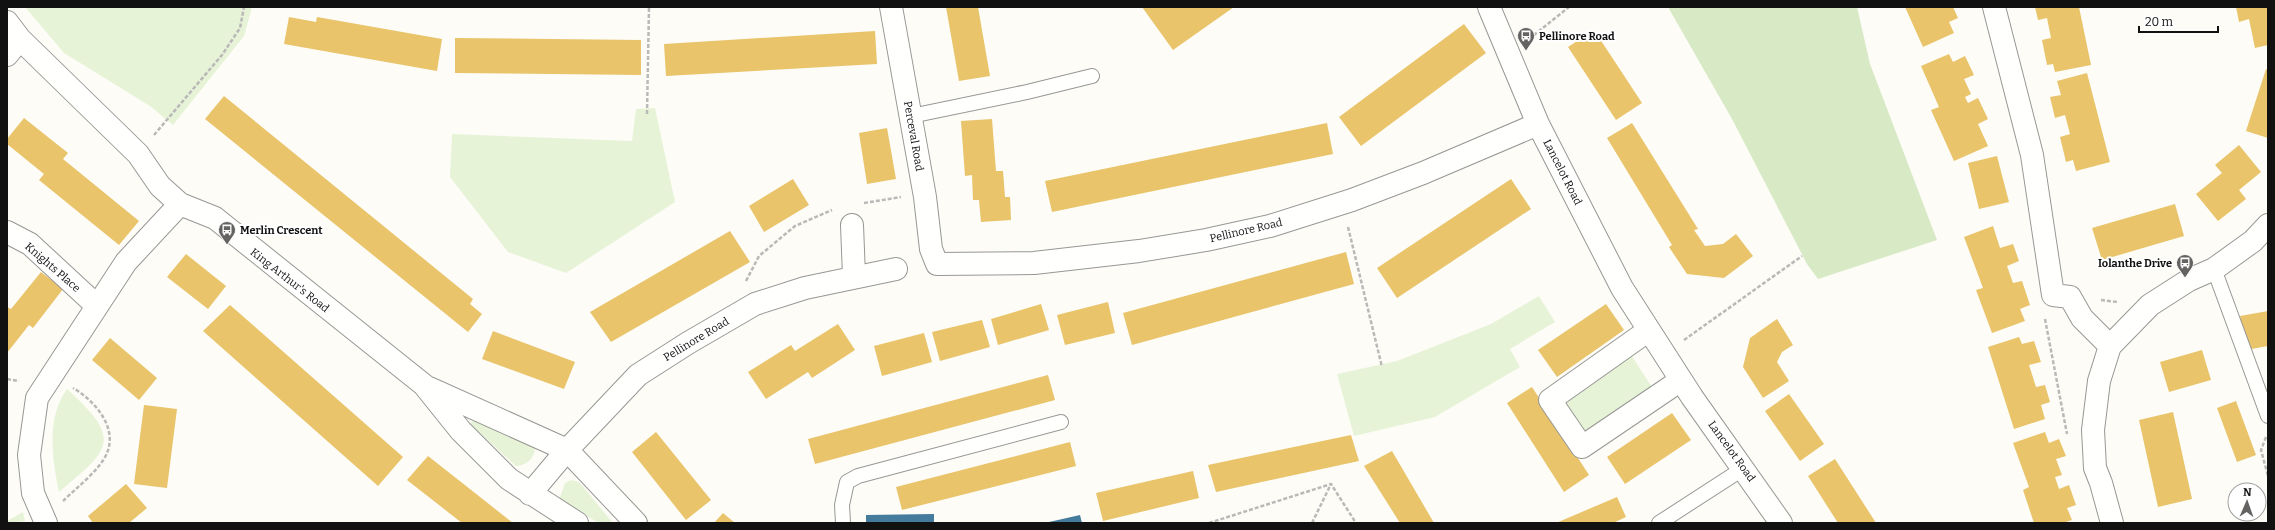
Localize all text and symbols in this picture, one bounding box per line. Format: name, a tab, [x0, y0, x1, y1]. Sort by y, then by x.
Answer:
scale bar	[2139, 8, 2218, 34]
text: 20 m	[2145, 15, 2174, 29]
bus stop icon: Pellinore Road	[1516, 26, 1536, 51]
place label: Pellinore Road	[1539, 30, 1615, 43]
street label: Perceval Road	[901, 100, 926, 173]
street label: Lancelot Road	[1540, 137, 1585, 208]
street label: Pellinore Road	[1209, 216, 1284, 245]
bus stop icon: Merlin Crescent	[217, 220, 237, 245]
place label: Merlin Crescent	[240, 224, 323, 237]
street label: Knights Place	[22, 240, 83, 295]
street label: King Arthur's Road	[248, 246, 332, 315]
bus stop icon: Iolanthe Drive	[2175, 253, 2195, 278]
place label: Iolanthe Drive	[2098, 257, 2172, 270]
street label: Pellinore Road	[661, 315, 732, 364]
street label: Lancelot Road	[1705, 418, 1758, 485]
north arrow	[2227, 482, 2267, 522]
text: N	[2243, 486, 2252, 499]

